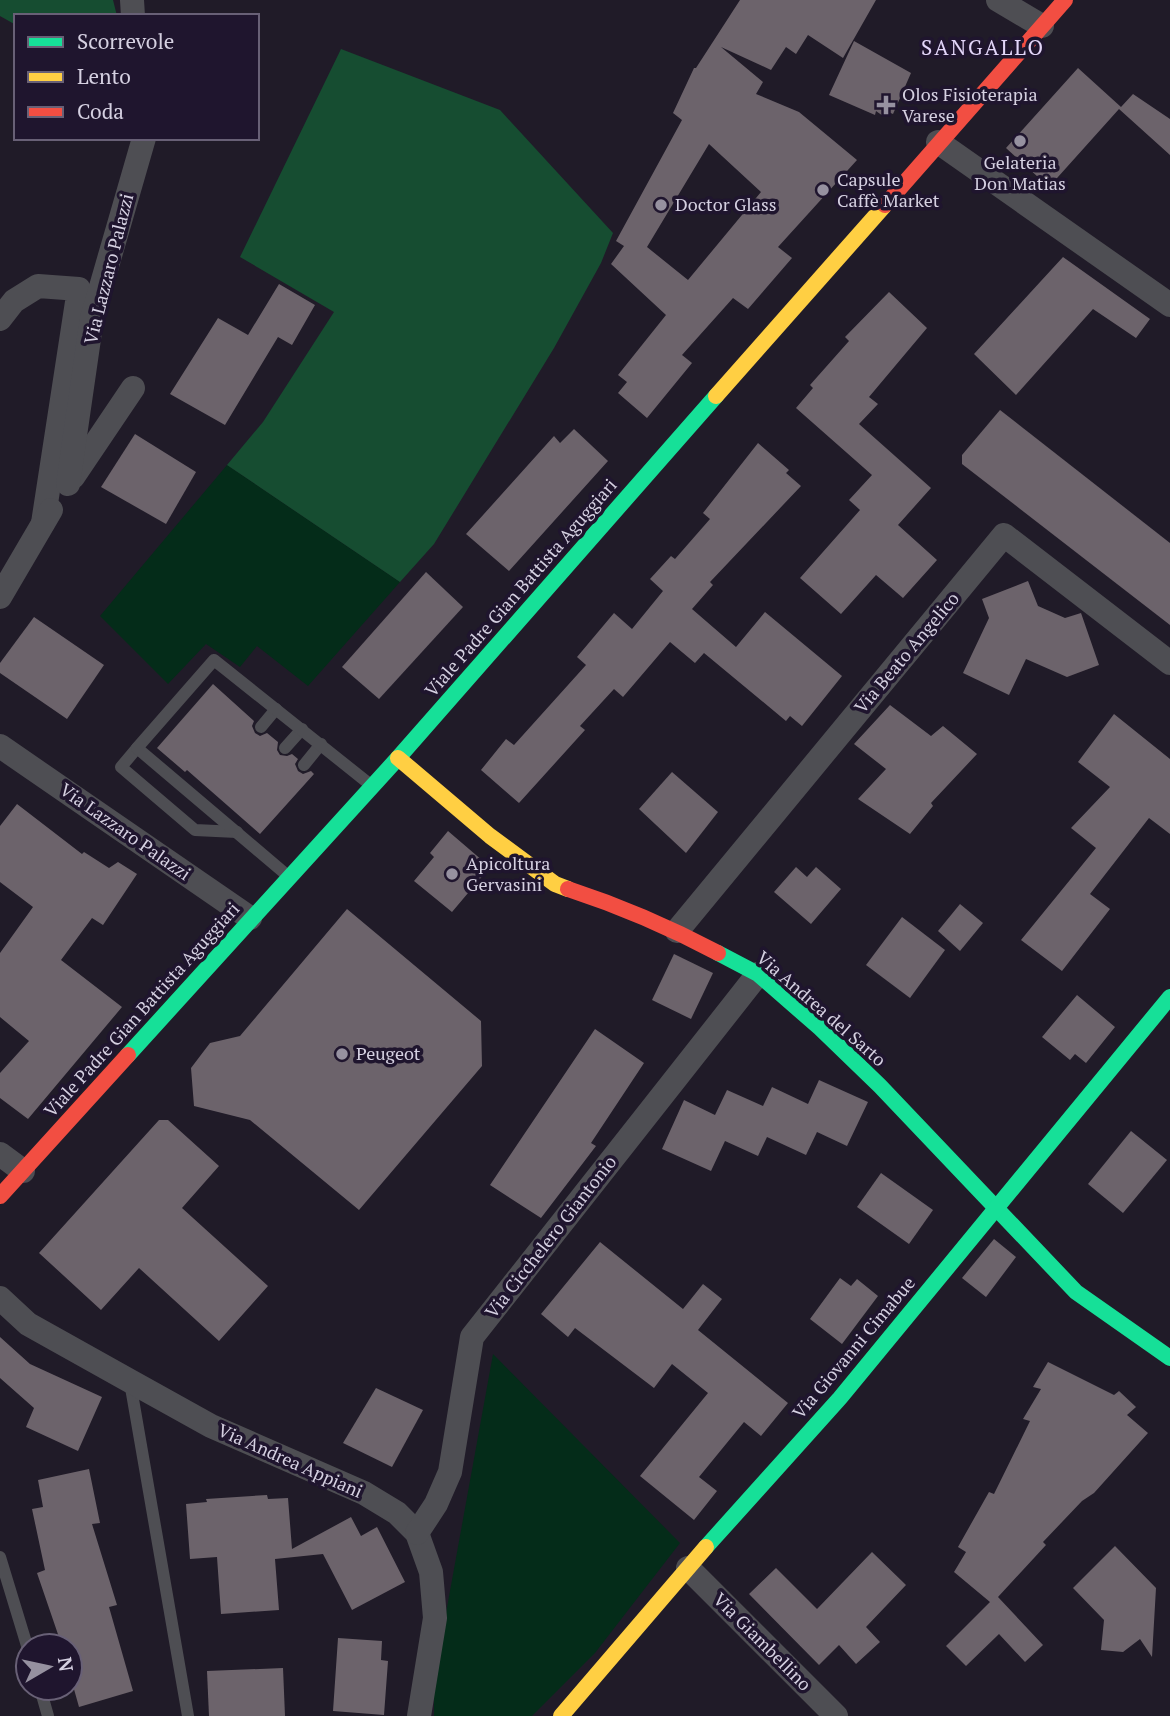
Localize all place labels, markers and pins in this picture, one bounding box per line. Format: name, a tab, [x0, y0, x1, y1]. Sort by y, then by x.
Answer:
place label: Olos Fisioterapia Varese	[902, 82, 1037, 127]
marker: Olos Fisioterapia Varese	[876, 95, 896, 115]
marker: Gelateria Don Matias	[1012, 133, 1028, 149]
place label: Gelateria Don Matias	[974, 150, 1066, 195]
place label: Capsule Caffè Market	[837, 167, 940, 212]
marker: Capsule Caffè Market	[815, 182, 831, 198]
place label: Doctor Glass	[675, 192, 776, 216]
marker: Doctor Glass	[653, 197, 669, 213]
place label: Apicoltura Gervasini	[466, 851, 550, 896]
marker: Apicoltura Gervasini	[444, 866, 460, 882]
place label: Peugeot	[356, 1041, 421, 1065]
marker: Peugeot	[334, 1046, 350, 1062]

